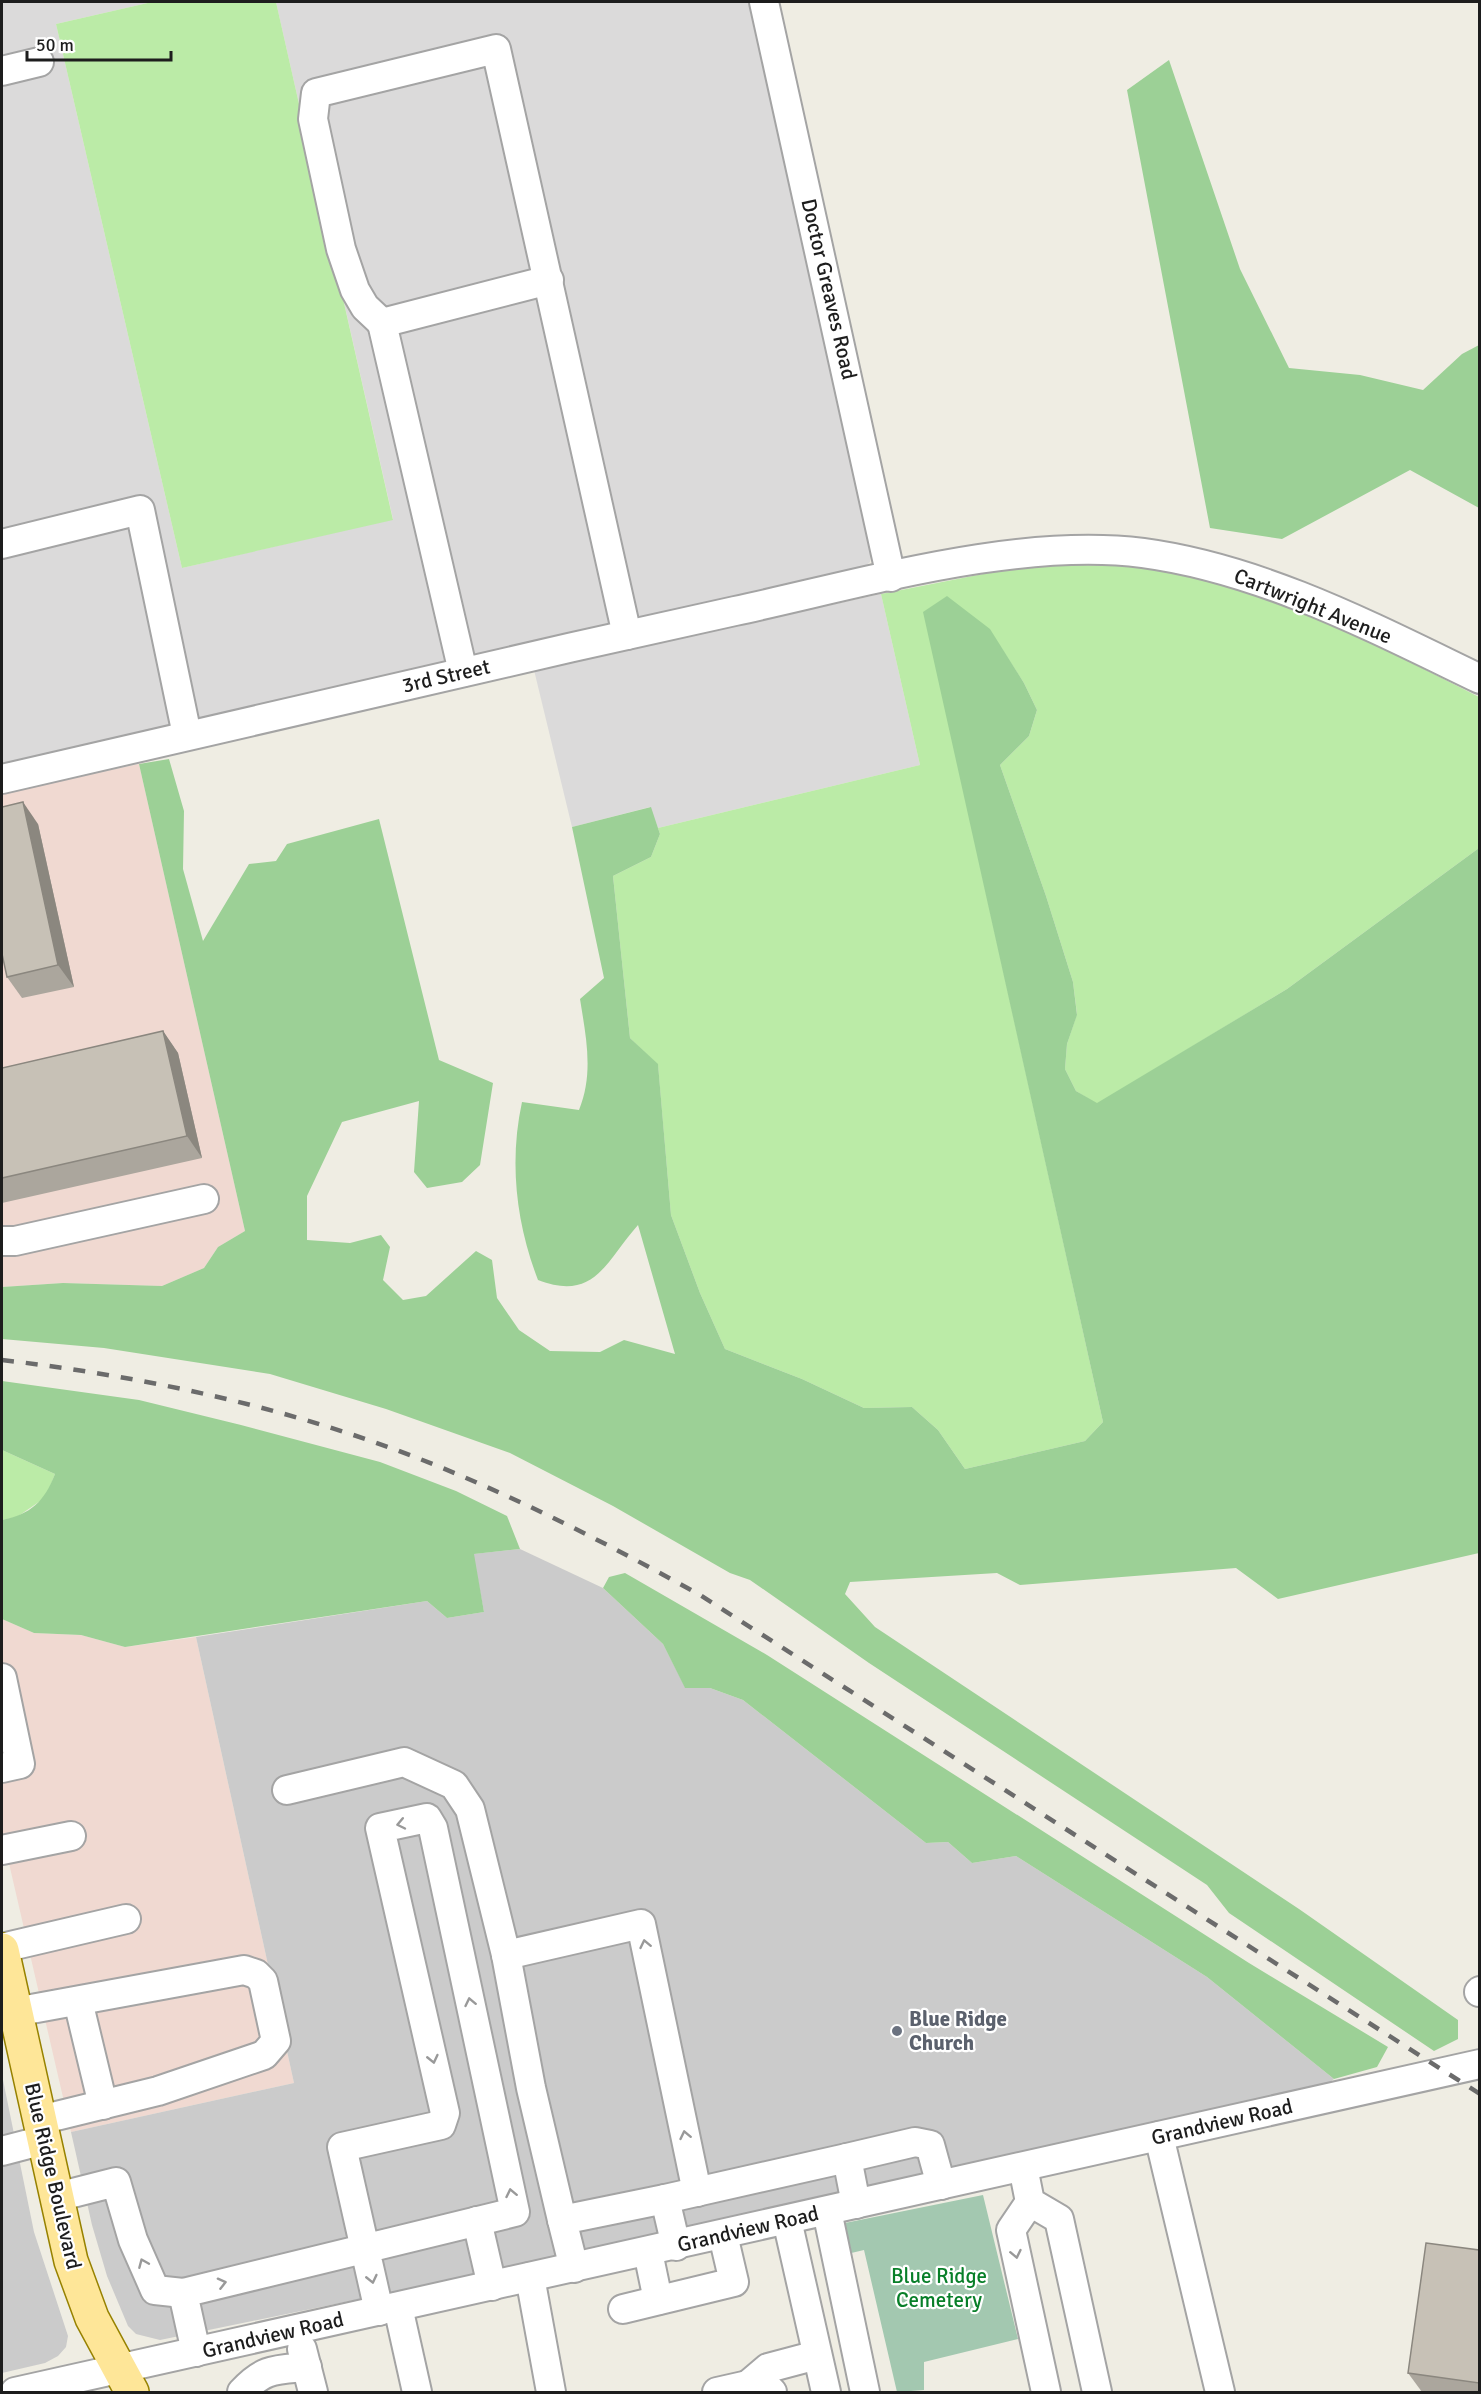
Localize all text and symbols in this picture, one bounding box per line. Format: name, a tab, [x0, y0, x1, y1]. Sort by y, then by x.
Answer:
scale bar	[27, 24, 171, 62]
text: 50 m	[36, 34, 74, 56]
street label: Doctor Greaves Road	[796, 196, 862, 382]
street label: Cartwright Avenue	[1230, 562, 1396, 650]
street label: 3rd Street	[400, 653, 492, 699]
one-way arrow	[396, 1817, 406, 1830]
one-way arrow	[639, 1939, 652, 1949]
one-way arrow	[464, 1998, 477, 2008]
place label: Blue Ridge Church	[909, 2006, 1007, 2056]
marker: Blue Ridge Church	[890, 2024, 904, 2038]
one-way arrow	[425, 2053, 438, 2063]
street label: Blue Ridge Boulevard	[19, 2080, 87, 2272]
street label: Grandview Road	[1149, 2093, 1295, 2151]
one-way arrow	[679, 2130, 692, 2140]
one-way arrow	[505, 2188, 518, 2198]
street label: Grandview Road	[675, 2200, 821, 2258]
one-way arrow	[1008, 2248, 1021, 2258]
one-way arrow	[138, 2258, 150, 2269]
park label: Blue Ridge Cemetery	[891, 2263, 987, 2313]
one-way arrow	[365, 2274, 378, 2284]
one-way arrow	[217, 2278, 227, 2291]
street label: Grandview Road	[200, 2306, 346, 2364]

